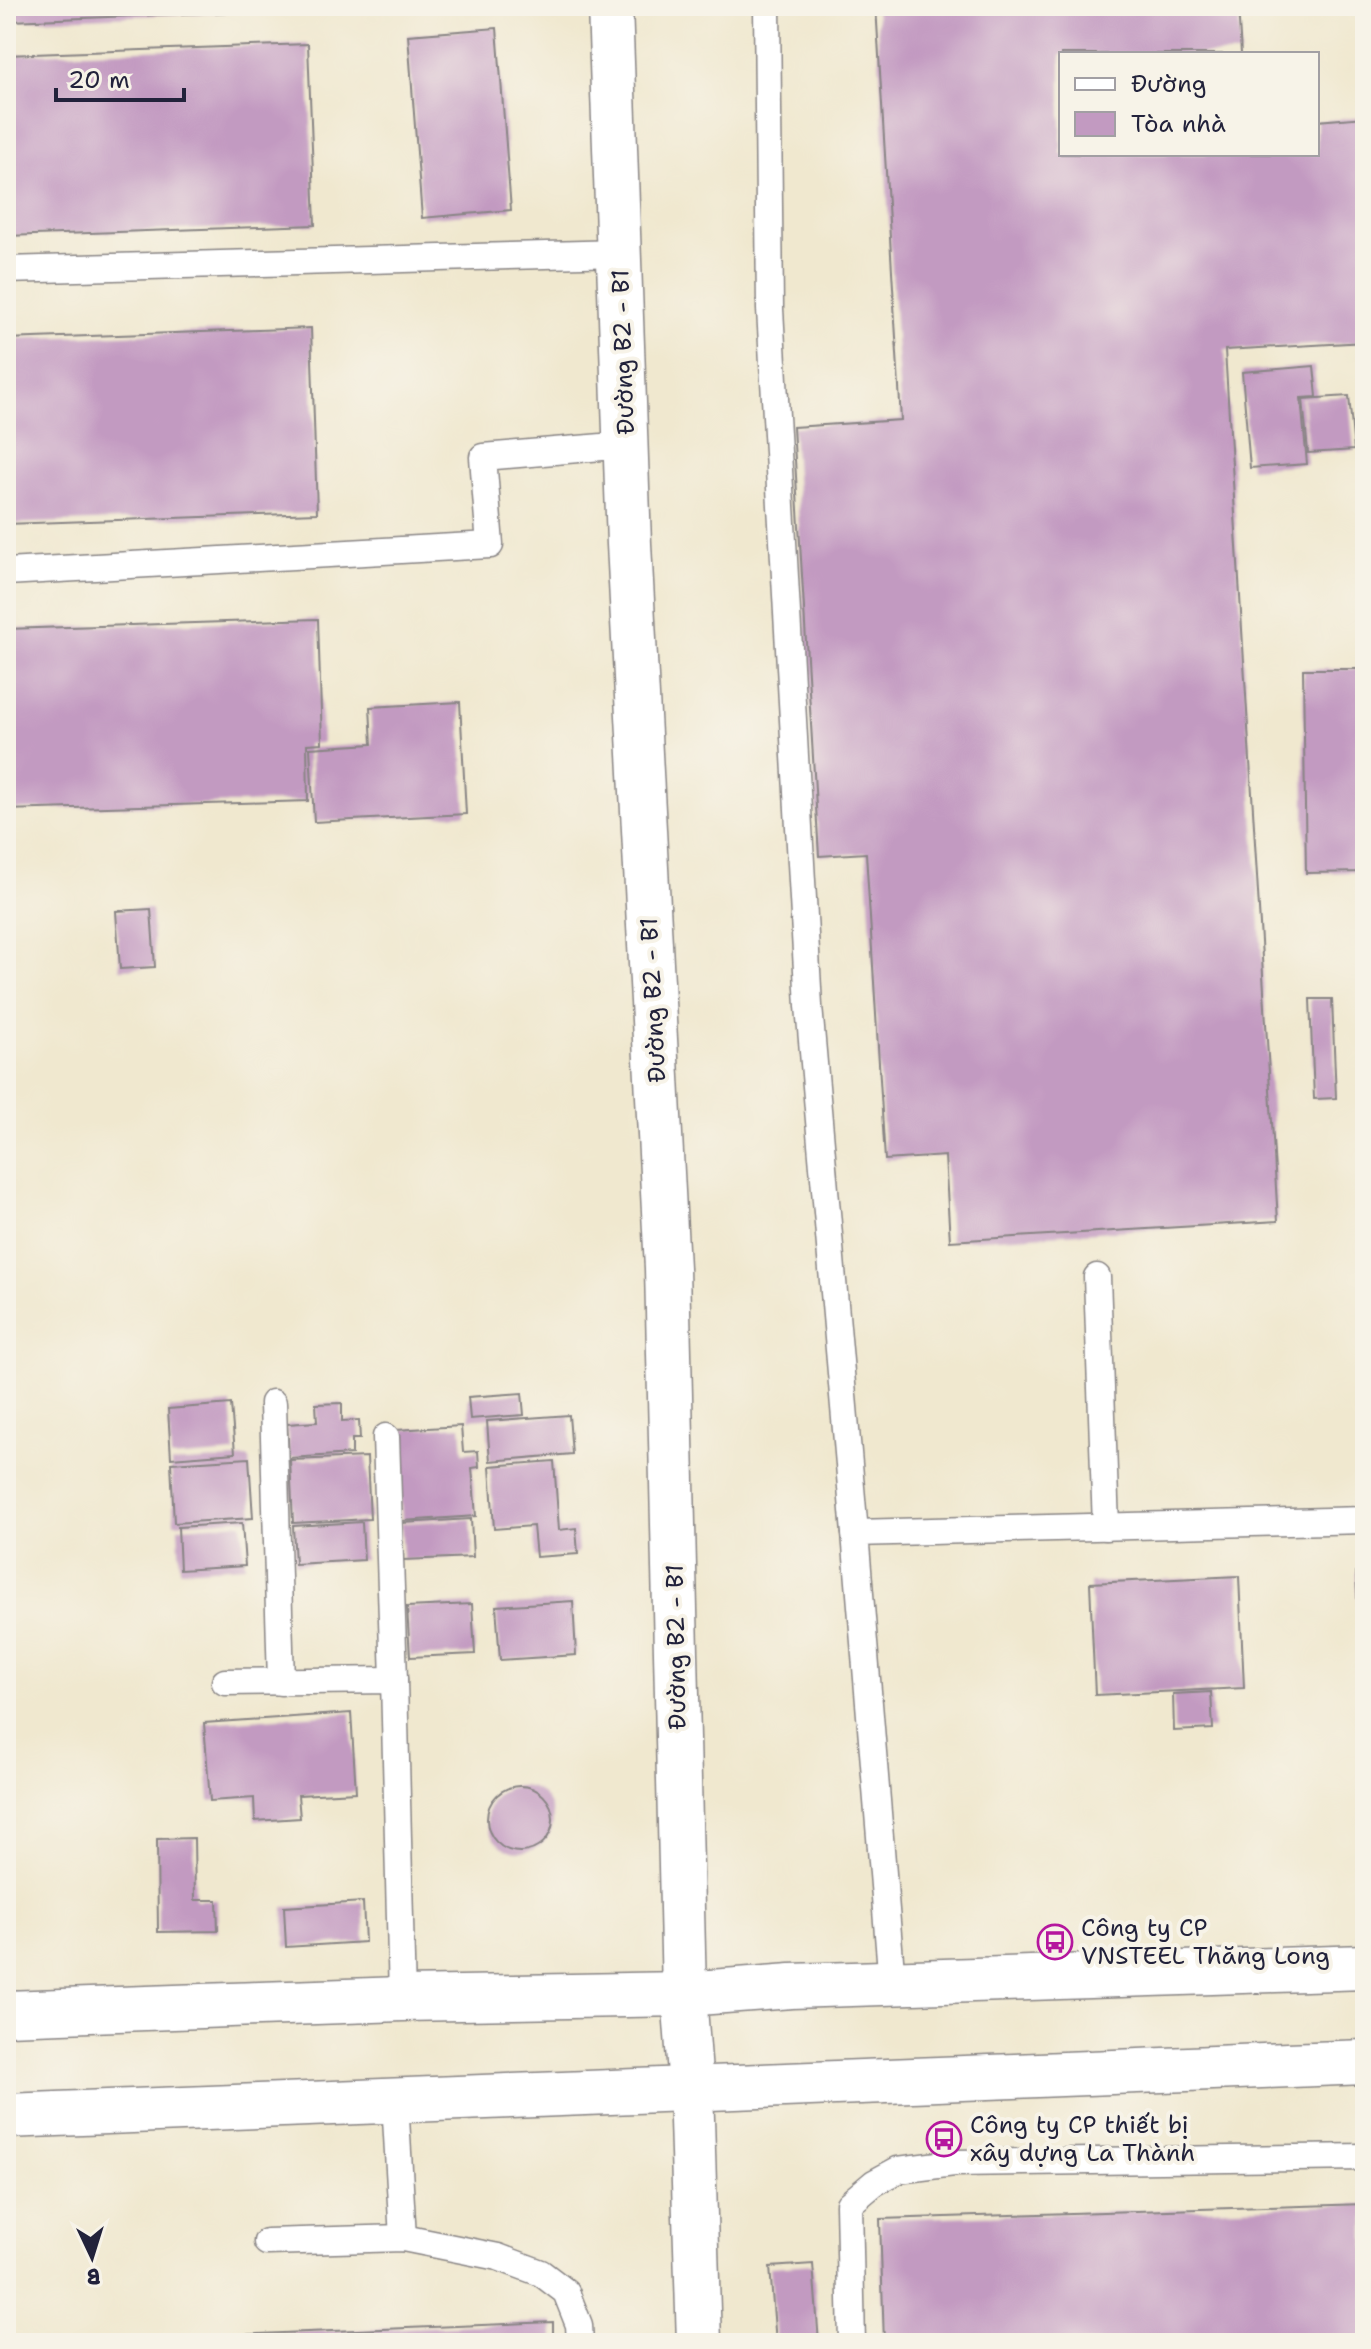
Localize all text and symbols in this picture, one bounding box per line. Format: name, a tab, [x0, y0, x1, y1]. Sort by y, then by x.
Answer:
scale bar	[56, 52, 184, 102]
legend	[1059, 52, 1319, 156]
text: 20 m	[68, 64, 130, 96]
text: Đường	[1131, 68, 1206, 100]
text: Tòa nhà	[1131, 108, 1226, 140]
street label: Đường B2 - B1	[604, 269, 642, 435]
street label: Đường B2 - B1	[633, 916, 673, 1084]
street label: Đường B2 - B1	[659, 1564, 693, 1730]
place label: Công ty CP VNSTEEL Thăng Long	[1081, 1912, 1330, 1972]
bus stop icon: Công ty CP VNSTEEL Thăng Long	[1036, 1923, 1074, 1961]
place label: Công ty CP thiết bị xây dựng La Thành	[970, 2109, 1195, 2169]
bus stop icon: Công ty CP thiết bị xây dựng La Thành	[925, 2120, 963, 2158]
north arrow	[52, 2217, 132, 2297]
text: B	[86, 2262, 101, 2291]

